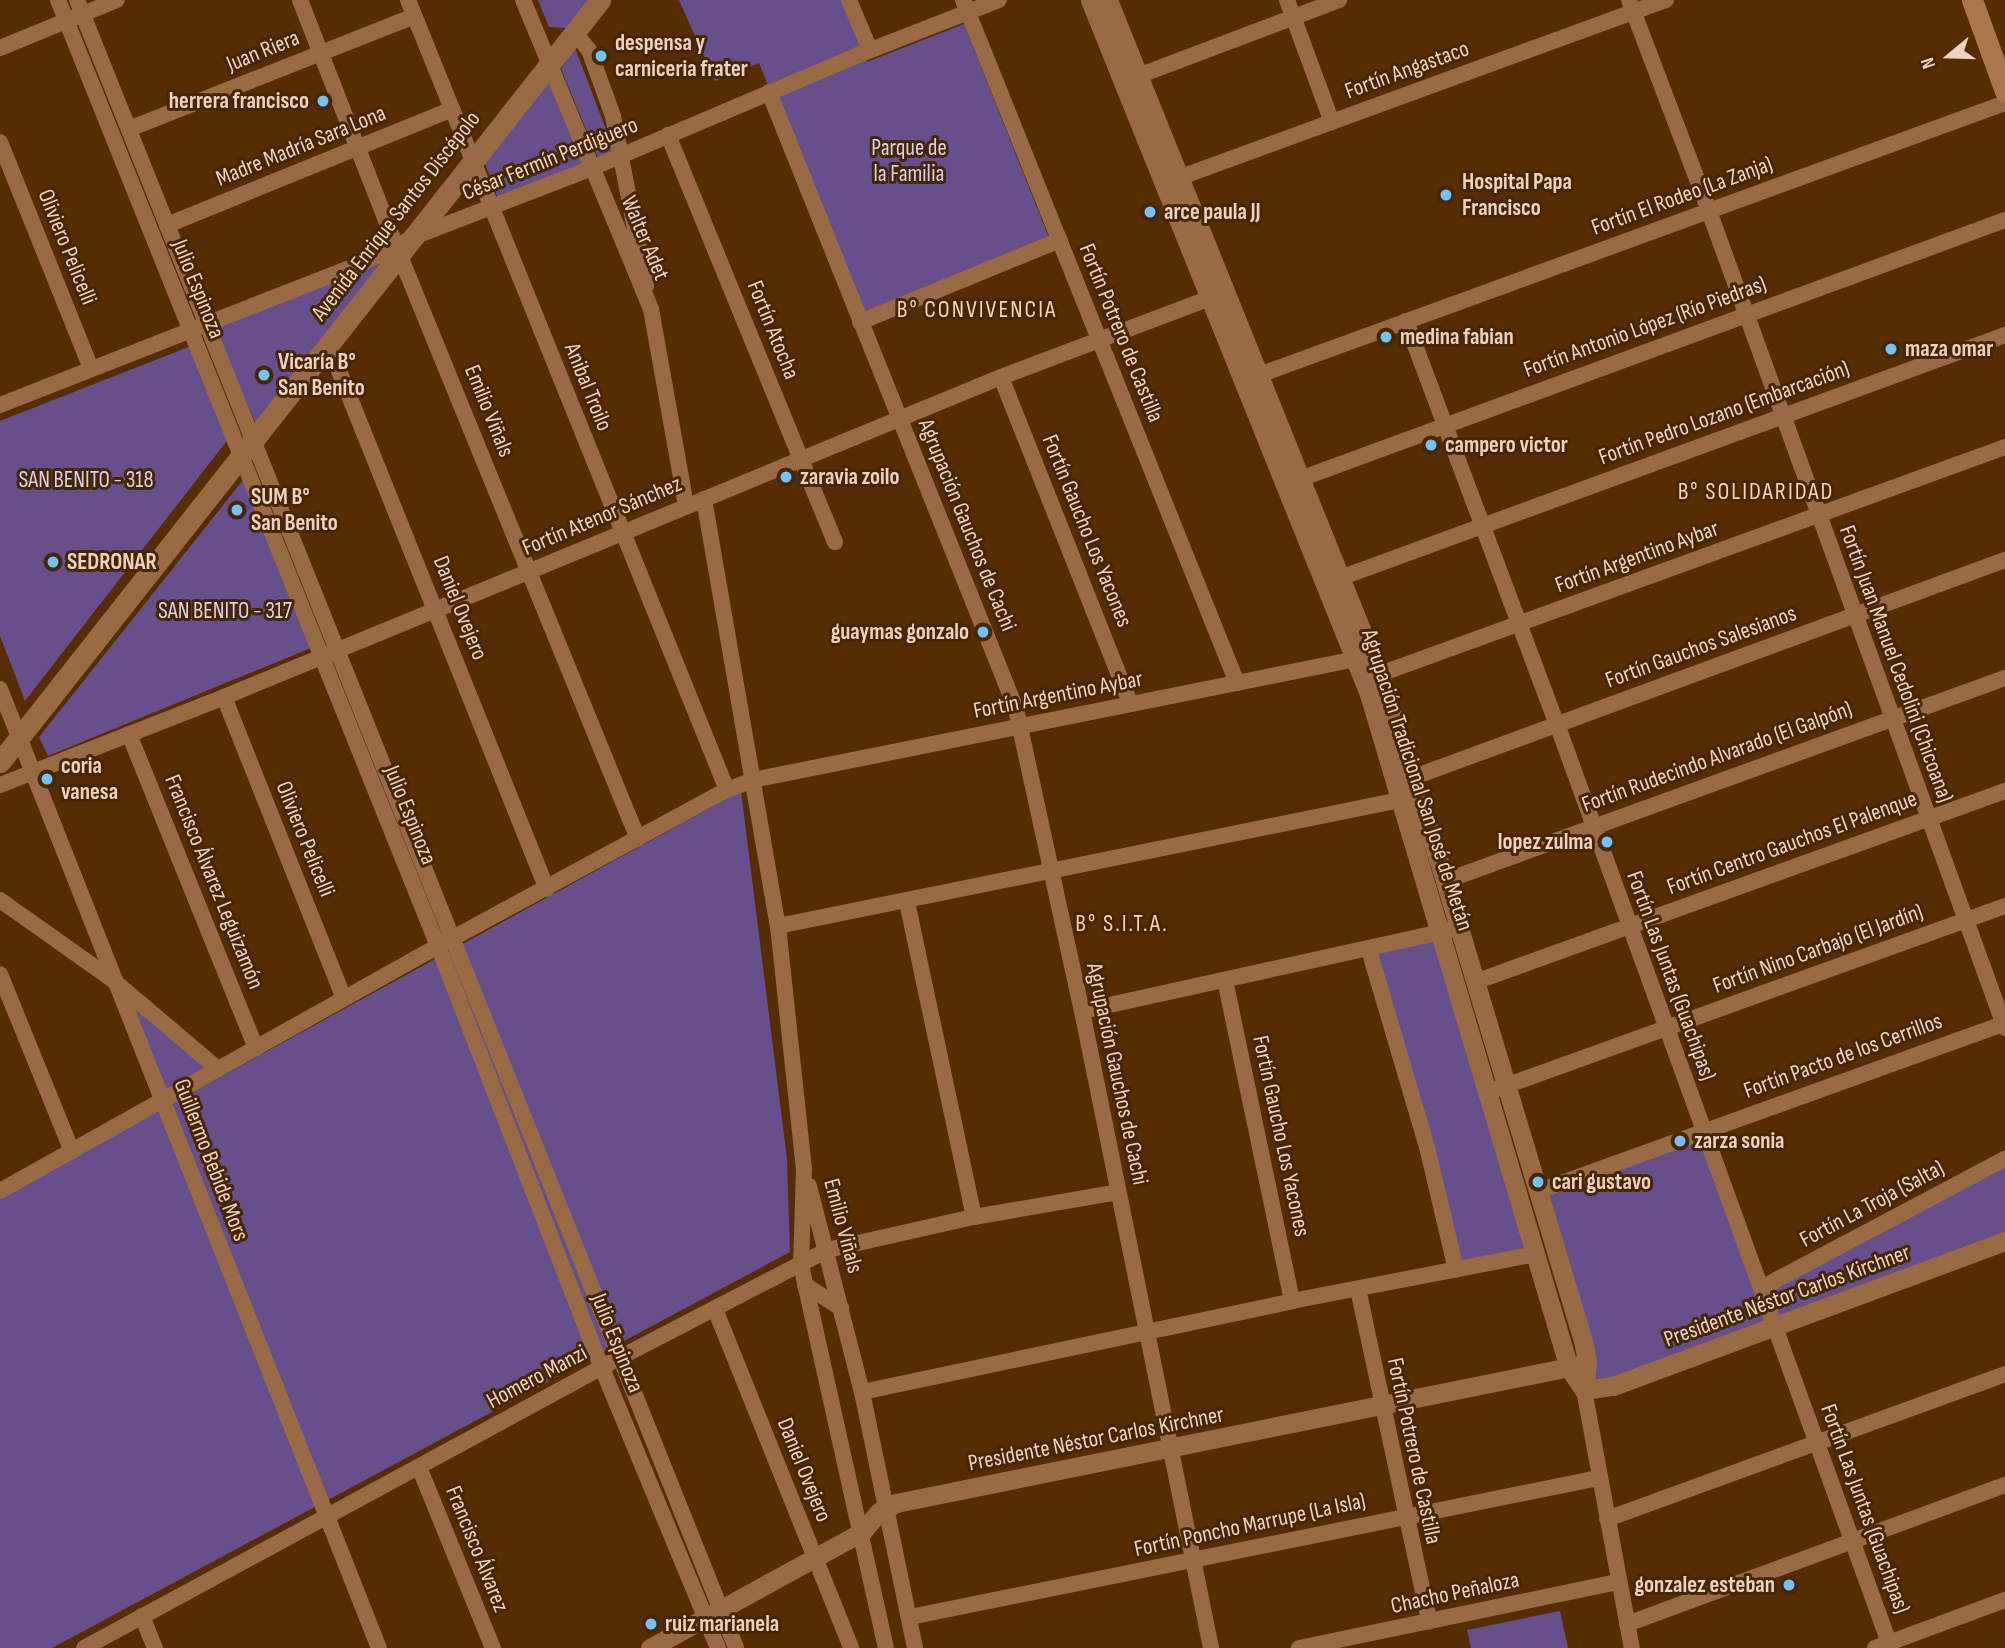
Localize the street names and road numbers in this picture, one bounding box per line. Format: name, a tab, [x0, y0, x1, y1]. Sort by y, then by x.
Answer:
street label: Juan Riera	[223, 24, 303, 78]
street label: Fortín Angastaco	[1341, 35, 1473, 105]
street label: Madre Madría Sara Lona	[212, 99, 390, 193]
street label: Avenida Enrique Santos Discépolo	[306, 106, 486, 326]
street label: César Fermín Perdiguero	[458, 111, 642, 207]
street label: Fortín El Rodeo (La Zanja)	[1588, 150, 1776, 242]
street label: Oliviero Pelicelli	[31, 185, 103, 309]
street label: Walter Adet	[615, 192, 675, 284]
street label: Julio Espinoza	[166, 235, 230, 343]
street label: Fortín Potrero de Castilla	[1073, 240, 1169, 426]
street label: Fortín Antonio López (Río Piedras)	[1520, 270, 1770, 384]
street label: Fortín Atocha	[741, 277, 805, 383]
street label: Anibal Troilo	[558, 339, 618, 435]
street label: Fortín Pedro Lozano (Embarcación)	[1595, 355, 1853, 471]
street label: Emilio Viñals	[458, 361, 520, 461]
street label: Agrupación Gauchos de Cachi	[912, 415, 1022, 635]
street label: Fortín Gaucho Los Yacones	[1036, 431, 1138, 631]
street label: Fortín Atenor Sánchez	[518, 470, 686, 562]
street label: Fortín Argentino Aybar	[1551, 515, 1723, 599]
street label: Fortín Juan Manuel Cedolini (Chicoana)	[1833, 522, 1959, 806]
street label: Daniel Ovejero	[427, 552, 493, 664]
street label: Fortín Gauchos Salesianos	[1602, 600, 1800, 694]
street label: Agrupación Tradicional San José de Metán	[1355, 626, 1479, 934]
street label: Fortín Argentino Aybar	[971, 665, 1145, 725]
street label: Fortín Rudecindo Alvarado (El Galpón)	[1578, 695, 1856, 819]
street label: Julio Espinoza	[378, 761, 442, 869]
street label: Francisco Álvarez Leguizamón	[158, 771, 270, 993]
street label: Oliviero Pelicelli	[269, 777, 341, 901]
street label: Fortín Centro Gauchos El Palenque	[1663, 785, 1921, 901]
street label: Fortín Las Juntas (Guachipas)	[1620, 868, 1722, 1084]
street label: Fortín Nino Carbajo (El Jardín)	[1709, 898, 1927, 1000]
street label: Agrupación Gauchos de Cachi	[1080, 960, 1154, 1188]
street label: Fortín Pacto de los Cerrillos	[1740, 1007, 1946, 1105]
street label: Fortín Gaucho Los Yacones	[1246, 1033, 1316, 1239]
street label: Guillermo Bebide Mors	[167, 1075, 255, 1245]
street label: Fortín La Troja (Salta)	[1795, 1154, 1949, 1254]
street label: Emilio Viñals	[817, 1176, 869, 1276]
street label: Presidente Néstor Carlos Kirchner	[1660, 1239, 1914, 1353]
street label: Julio Espinoza	[585, 1289, 649, 1397]
street label: Homero Manzi	[482, 1339, 592, 1415]
street label: Fortín Potrero de Castilla	[1381, 1355, 1447, 1547]
street label: Presidente Néstor Carlos Kirchner	[966, 1401, 1226, 1477]
street label: Fortín Las Juntas (Guachipas)	[1814, 1401, 1916, 1617]
street label: Daniel Ovejero	[771, 1414, 837, 1526]
street label: Francisco Álvarez	[439, 1482, 515, 1616]
street label: Fortín Poncho Marrupe (La Isla)	[1132, 1487, 1368, 1563]
street label: Chacho Peñaloza	[1388, 1566, 1522, 1620]

